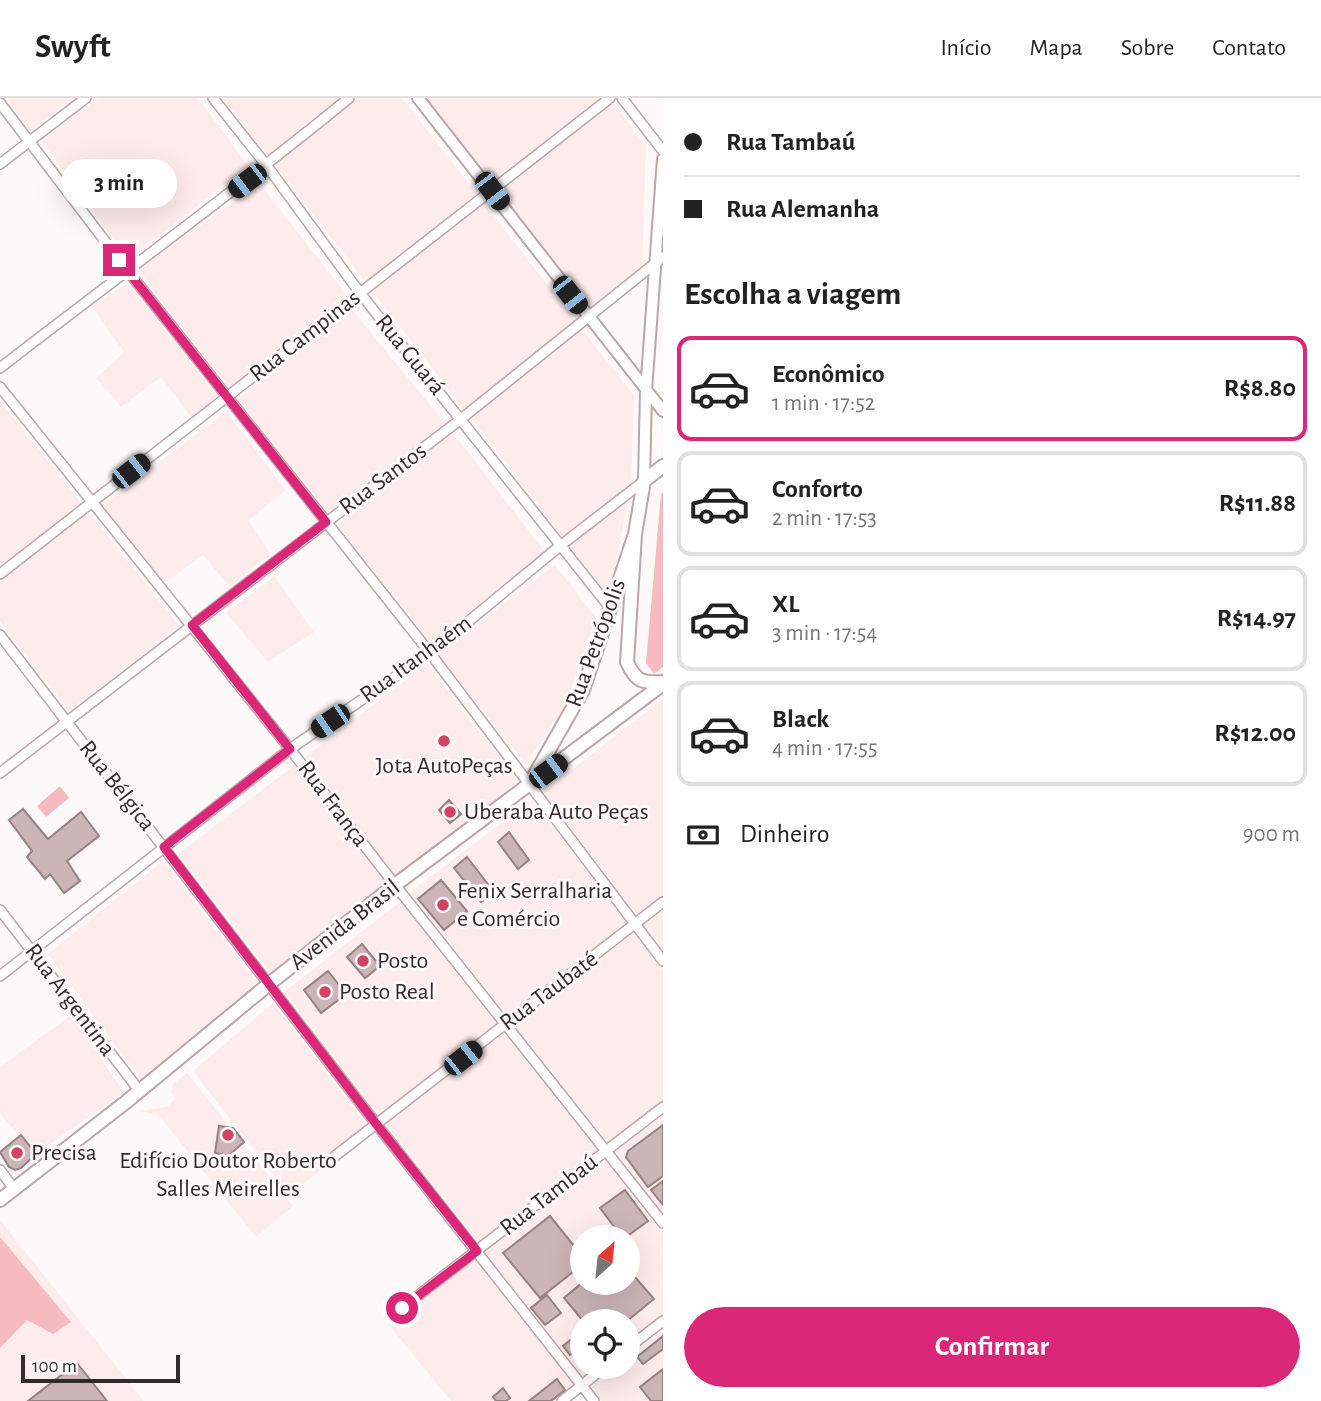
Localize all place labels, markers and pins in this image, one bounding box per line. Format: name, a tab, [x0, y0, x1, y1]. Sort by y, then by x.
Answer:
marker: Jota AutoPeças	[436, 733, 452, 749]
place label: Jota AutoPeças	[375, 754, 513, 778]
place label: Uberaba Auto Peças	[464, 800, 649, 824]
marker: Uberaba Auto Peças	[442, 804, 458, 820]
place label: Fenix Serralharia e Comércio	[457, 879, 612, 931]
marker: Fenix Serralharia e Comércio	[435, 897, 451, 913]
place label: Posto	[377, 949, 428, 973]
marker: Posto	[355, 953, 371, 969]
place label: Posto Real	[339, 980, 435, 1004]
marker: Posto Real	[317, 984, 333, 1000]
marker: Edifício Doutor Roberto Salles Meirelles	[220, 1127, 236, 1143]
place label: Precisa	[31, 1141, 97, 1165]
marker: Precisa	[9, 1145, 25, 1161]
place label: Edifício Doutor Roberto Salles Meirelles	[119, 1149, 337, 1201]

